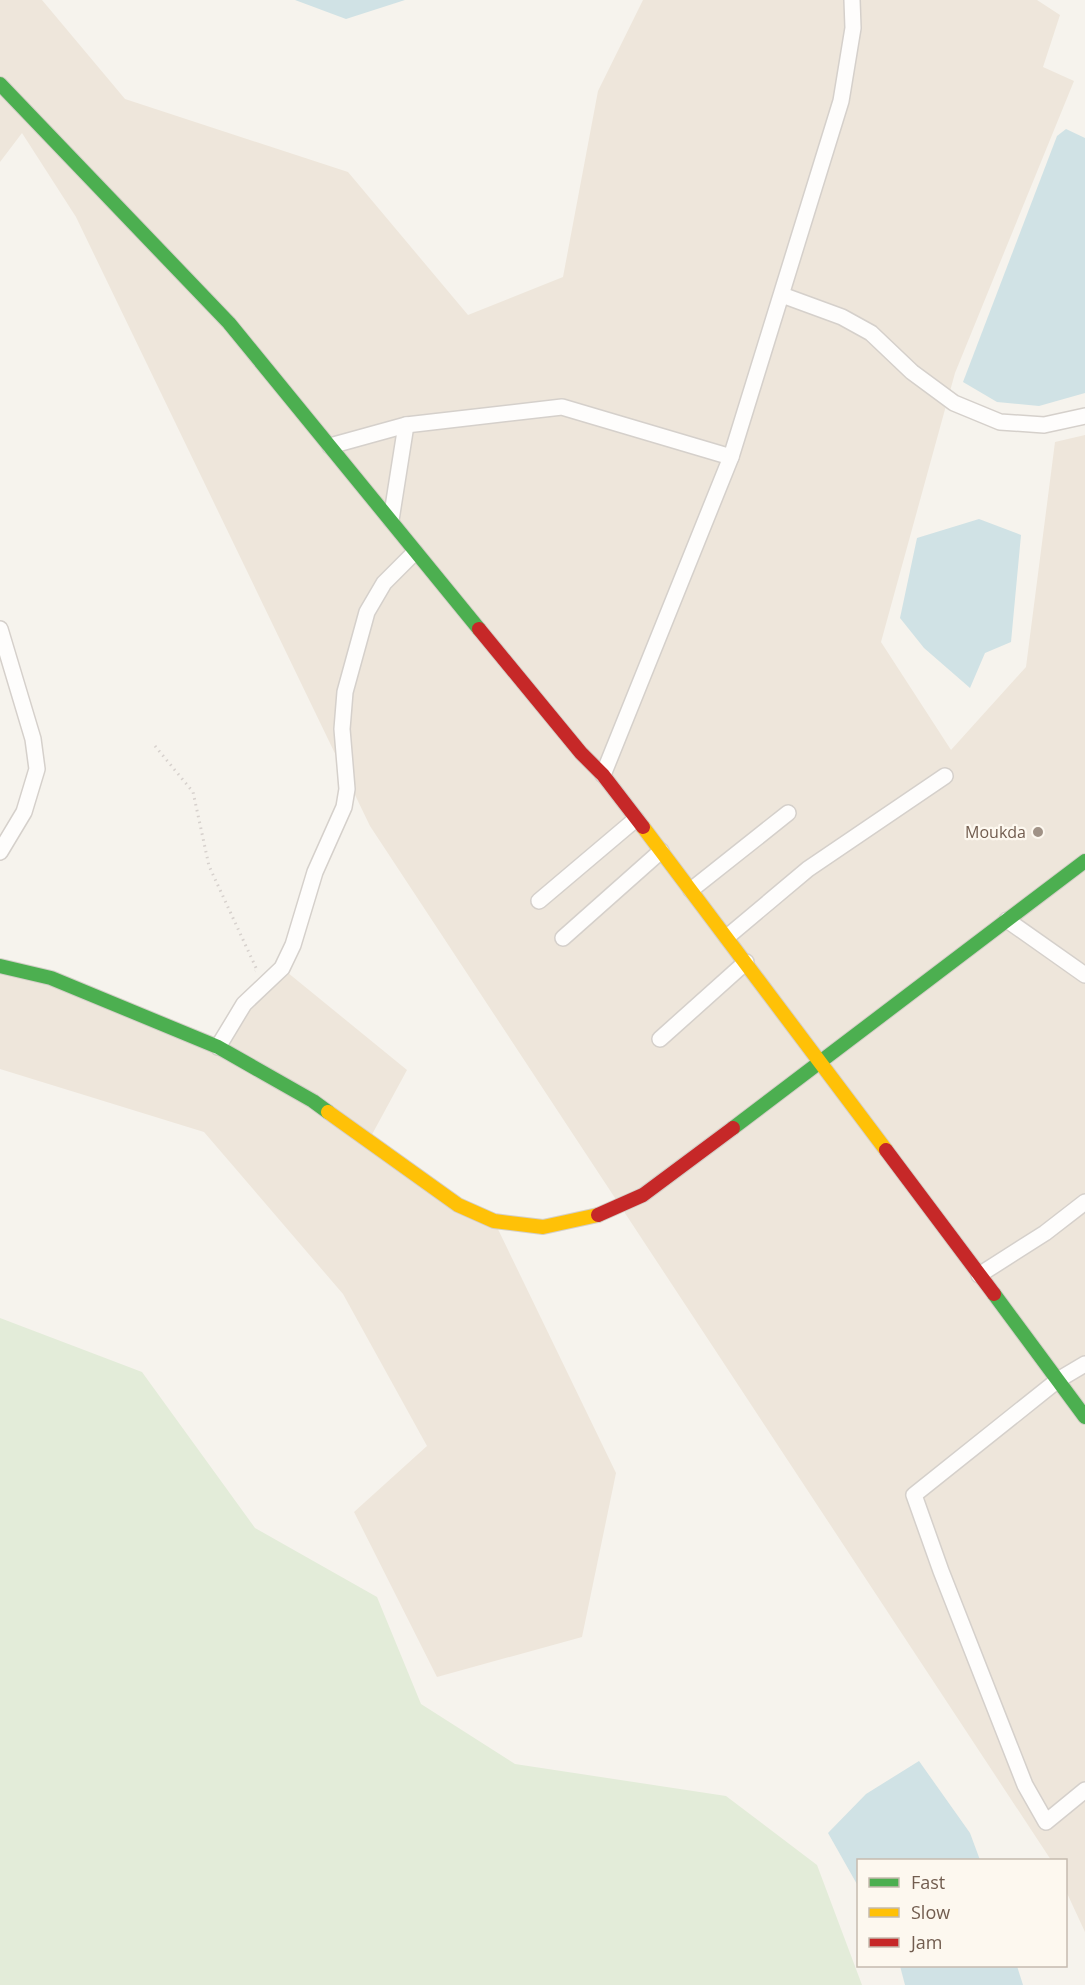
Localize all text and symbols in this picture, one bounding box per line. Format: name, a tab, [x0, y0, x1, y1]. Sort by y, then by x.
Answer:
place label: Moukda	[965, 821, 1026, 843]
marker: Moukda	[1031, 825, 1045, 839]
legend	[857, 1859, 1067, 1967]
text: Fast	[911, 1870, 945, 1894]
text: Slow	[911, 1900, 950, 1924]
text: Jam	[909, 1930, 943, 1954]

